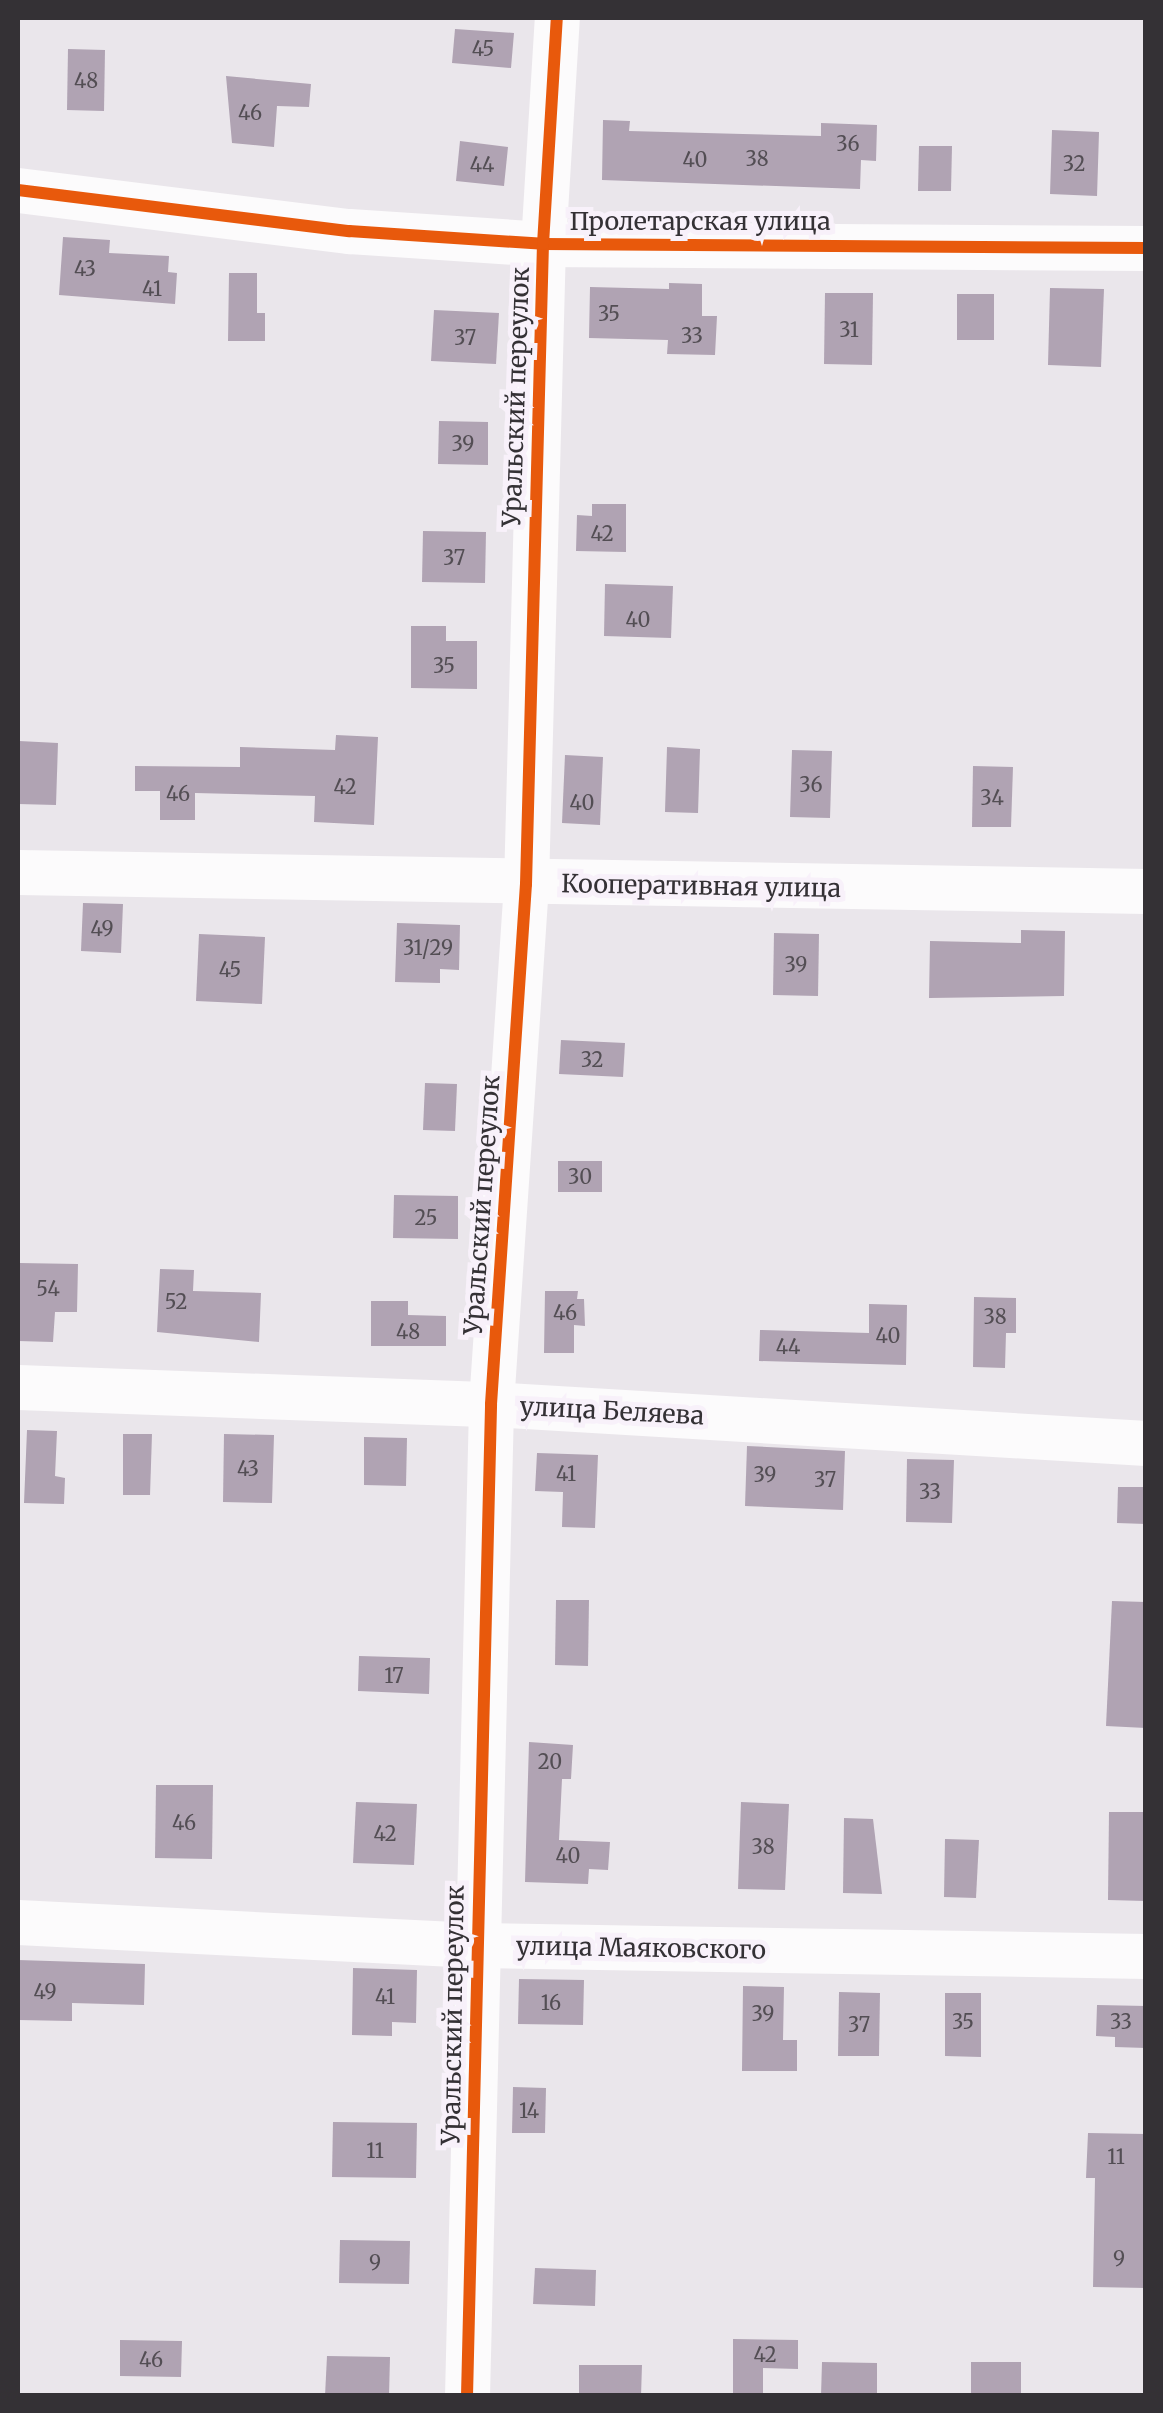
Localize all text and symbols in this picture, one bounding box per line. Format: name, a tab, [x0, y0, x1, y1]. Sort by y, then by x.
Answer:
house number: 45	[472, 36, 494, 60]
house number: 48	[74, 68, 98, 92]
house number: 46	[238, 100, 262, 124]
house number: 36	[836, 131, 860, 155]
house number: 38	[745, 146, 769, 170]
house number: 40	[683, 147, 707, 171]
house number: 32	[1063, 151, 1085, 175]
house number: 44	[470, 152, 494, 176]
street label: Пролетарская улица	[569, 206, 831, 236]
house number: 43	[74, 256, 96, 280]
street label: Уральский переулок	[496, 266, 536, 528]
house number: 41	[142, 276, 162, 300]
house number: 35	[598, 301, 620, 325]
house number: 31	[839, 317, 859, 341]
house number: 33	[681, 323, 703, 347]
house number: 37	[454, 325, 476, 349]
house number: 39	[452, 431, 474, 455]
house number: 42	[590, 521, 614, 545]
house number: 37	[443, 545, 465, 569]
house number: 40	[626, 607, 650, 631]
house number: 35	[433, 653, 455, 677]
house number: 36	[799, 772, 823, 796]
house number: 42	[333, 774, 357, 798]
house number: 46	[166, 781, 190, 805]
house number: 34	[980, 785, 1004, 809]
house number: 40	[570, 790, 594, 814]
street label: Кооперативная улица	[561, 869, 841, 903]
house number: 49	[90, 916, 114, 940]
house number: 31/29	[403, 935, 453, 959]
house number: 39	[785, 952, 807, 976]
house number: 45	[219, 957, 241, 981]
house number: 32	[581, 1047, 603, 1071]
street label: Уральский переулок	[458, 1074, 506, 1336]
house number: 30	[568, 1164, 592, 1188]
house number: 25	[415, 1205, 437, 1229]
house number: 54	[36, 1276, 60, 1300]
house number: 52	[165, 1289, 187, 1313]
house number: 46	[553, 1300, 577, 1324]
house number: 38	[983, 1304, 1007, 1328]
house number: 48	[396, 1319, 420, 1343]
house number: 40	[876, 1323, 900, 1347]
house number: 44	[776, 1334, 800, 1358]
street label: улица Беляева	[519, 1391, 705, 1431]
house number: 43	[237, 1456, 259, 1480]
house number: 41	[556, 1461, 576, 1485]
house number: 39	[754, 1462, 776, 1486]
house number: 37	[814, 1467, 836, 1491]
house number: 33	[919, 1479, 941, 1503]
house number: 17	[384, 1663, 404, 1687]
house number: 20	[538, 1749, 562, 1773]
house number: 46	[172, 1810, 196, 1834]
house number: 42	[373, 1821, 397, 1845]
house number: 38	[751, 1834, 775, 1858]
house number: 40	[556, 1843, 580, 1867]
street label: Уральский переулок	[436, 1885, 470, 2145]
street label: улица Маяковского	[516, 1931, 766, 1965]
house number: 49	[33, 1979, 57, 2003]
house number: 41	[375, 1984, 395, 2008]
house number: 16	[541, 1990, 561, 2014]
house number: 39	[752, 2001, 774, 2025]
house number: 35	[952, 2009, 974, 2033]
house number: 33	[1110, 2009, 1132, 2033]
house number: 37	[848, 2012, 870, 2036]
house number: 14	[519, 2098, 539, 2122]
house number: 11	[366, 2138, 384, 2162]
house number: 11	[1107, 2144, 1125, 2168]
house number: 9	[1113, 2246, 1125, 2270]
house number: 9	[369, 2250, 381, 2274]
house number: 42	[753, 2342, 777, 2366]
house number: 46	[139, 2347, 163, 2371]

